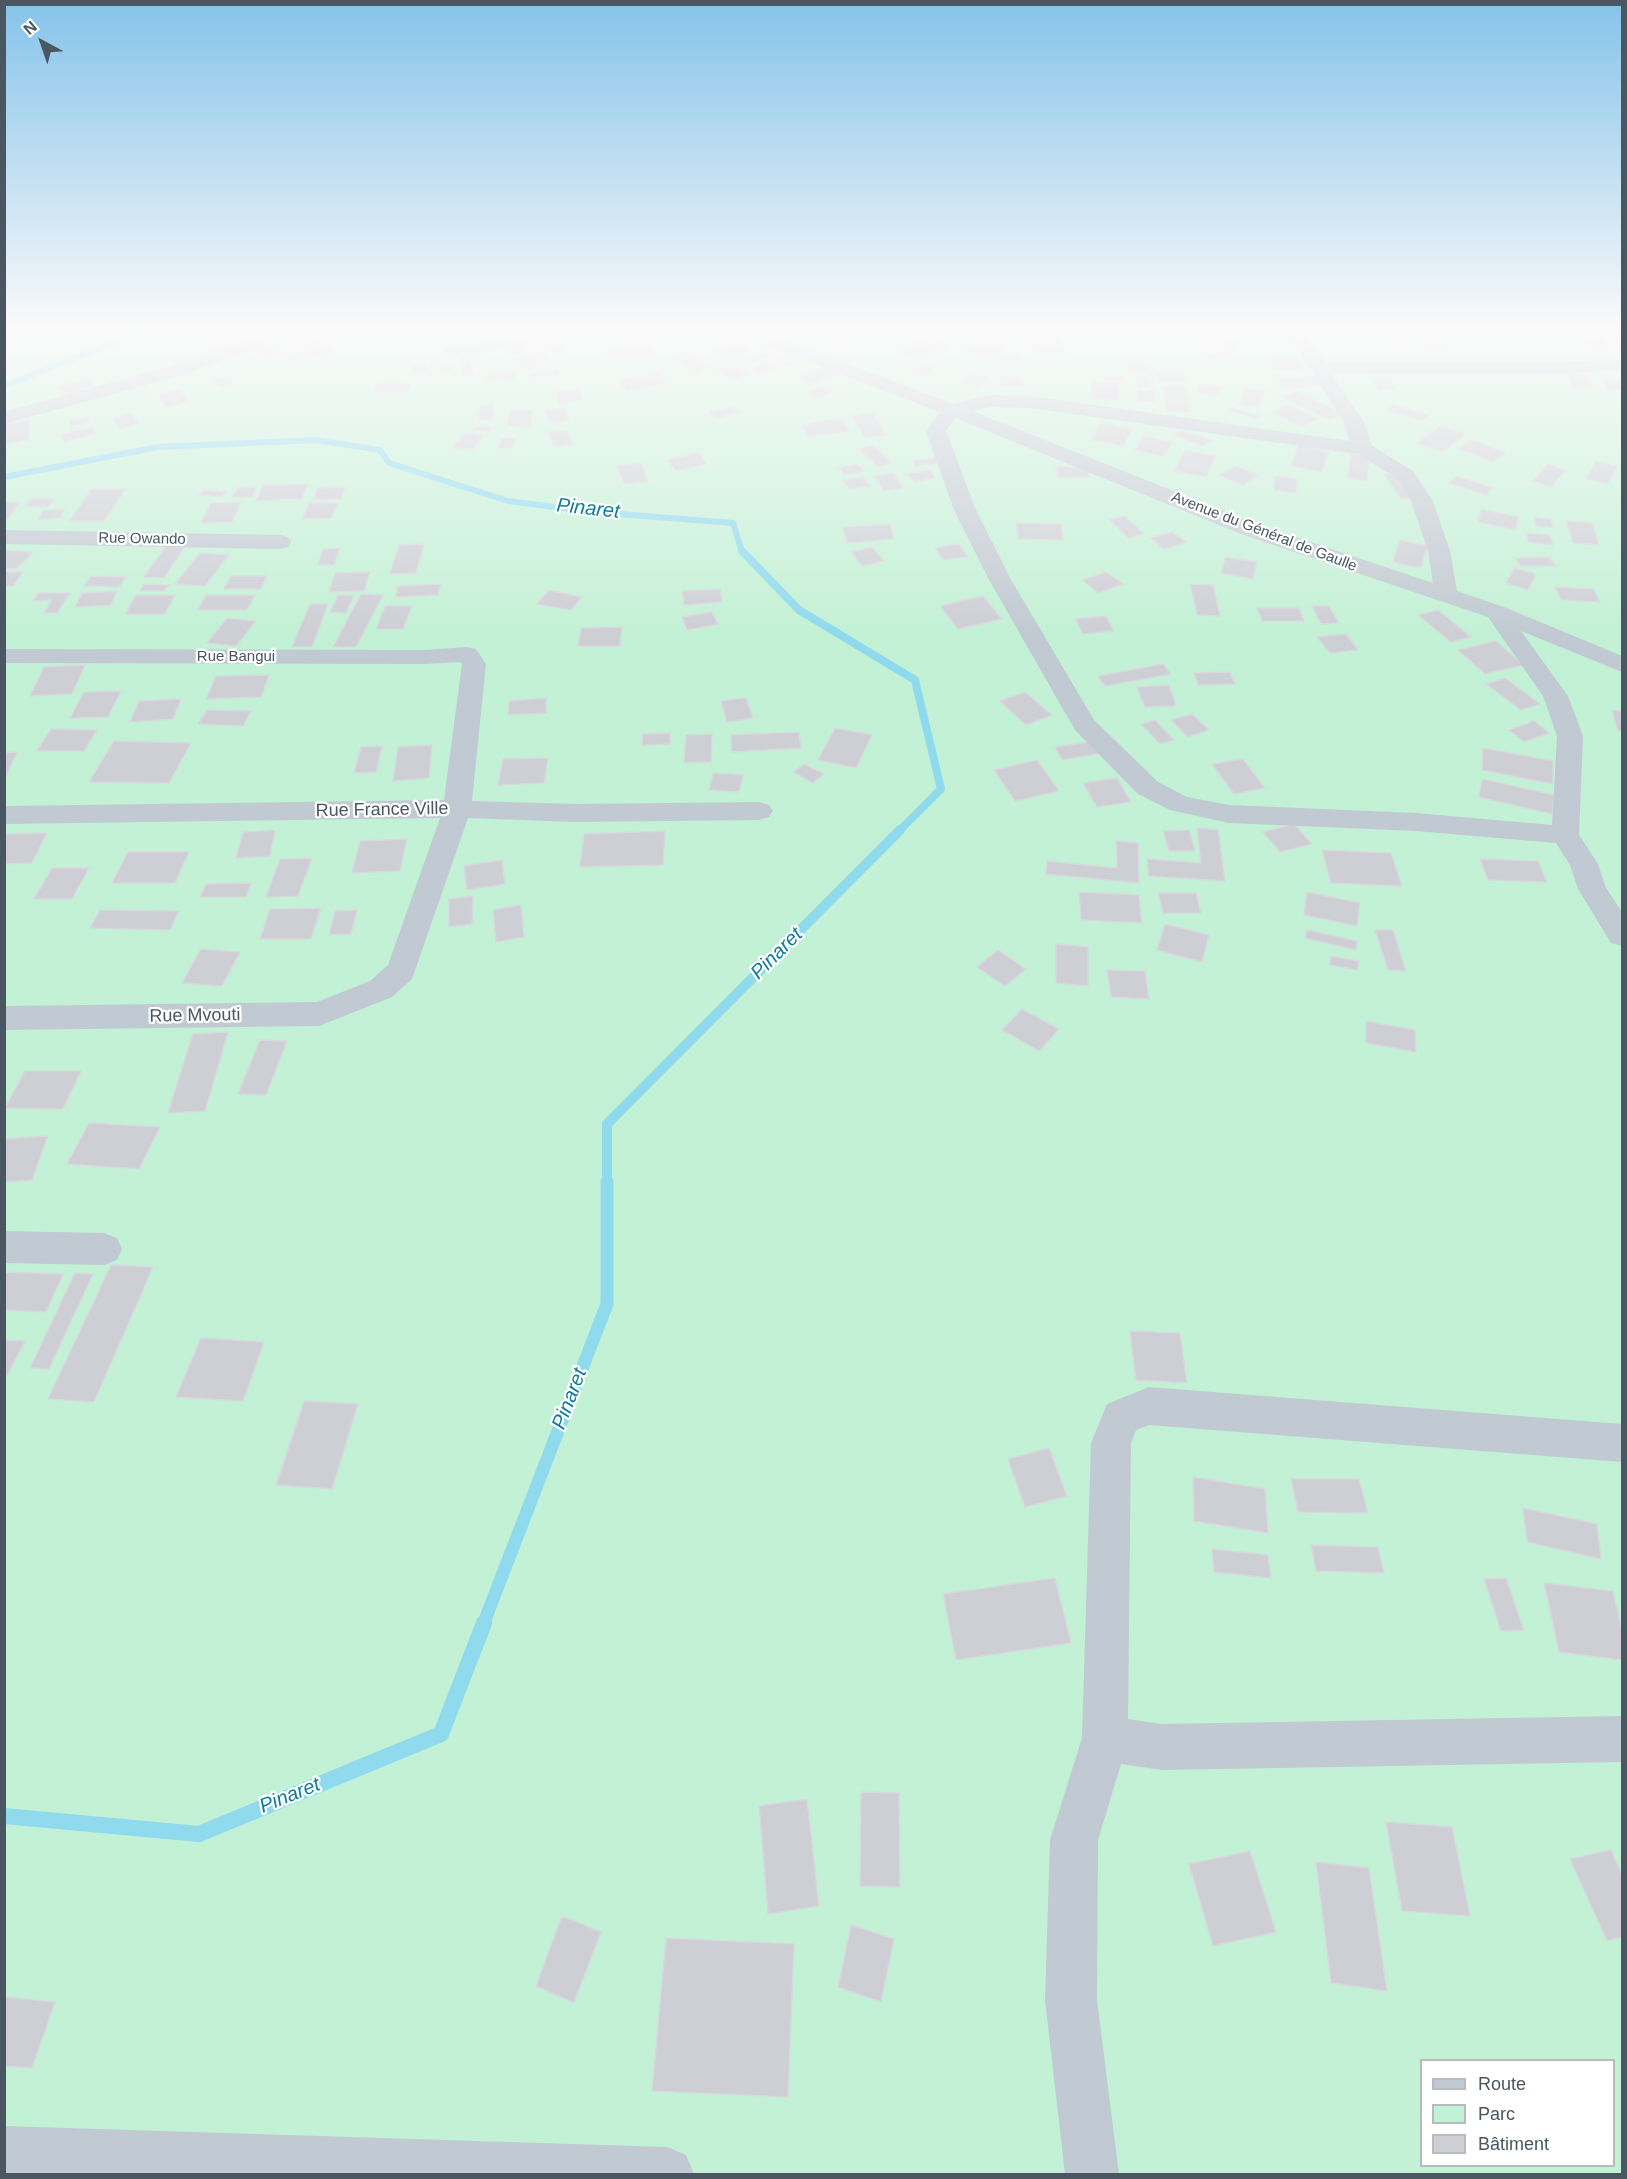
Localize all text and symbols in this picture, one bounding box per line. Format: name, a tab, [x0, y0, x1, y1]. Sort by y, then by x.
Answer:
north arrow	[12, 12, 72, 72]
text: N	[20, 18, 40, 38]
street label: Avenue du Général de Gaulle	[1169, 488, 1359, 576]
water label: Pinaret	[555, 494, 621, 524]
street label: Rue Owando	[98, 529, 186, 549]
street label: Rue Bangui	[197, 648, 275, 666]
street label: Rue France Ville	[315, 798, 449, 822]
water label: Pinaret	[746, 923, 808, 985]
street label: Rue Mvouti	[149, 1004, 241, 1028]
water label: Pinaret	[547, 1365, 593, 1433]
water label: Pinaret	[256, 1773, 324, 1819]
legend	[1420, 2059, 1615, 2167]
text: Route	[1478, 2074, 1526, 2094]
text: Parc	[1478, 2104, 1515, 2124]
text: Bâtiment	[1478, 2134, 1549, 2154]

